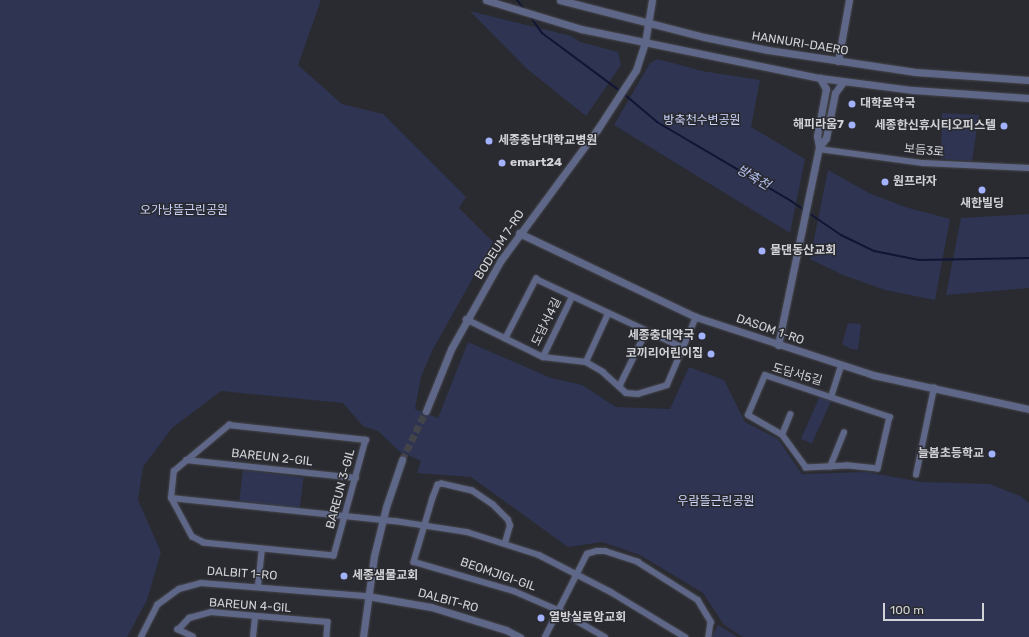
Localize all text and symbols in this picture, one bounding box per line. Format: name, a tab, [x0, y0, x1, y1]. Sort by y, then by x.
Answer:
street label: HANNURI-DAERO	[751, 29, 849, 59]
place label: 대학로약국	[860, 97, 915, 111]
marker: 대학로약국	[847, 99, 857, 109]
park label: 방축천수변공원	[663, 114, 741, 128]
place label: 해피라움7	[793, 118, 844, 132]
place label: 세종한신휴시티오피스텔	[875, 119, 996, 133]
marker: 해피라움7	[847, 120, 857, 130]
marker: 세종한신휴시티오피스텔	[999, 121, 1009, 131]
place label: 세종충남대학교병원	[498, 134, 597, 148]
marker: 세종충남대학교병원	[483, 135, 495, 147]
street label: 보듬3로	[903, 142, 945, 160]
place label: emart24	[510, 156, 562, 170]
marker: emart24	[497, 158, 507, 168]
water label: 방축천	[734, 162, 772, 194]
place label: 원프라자	[893, 175, 937, 189]
marker: 원프라자	[880, 177, 890, 187]
marker: 새한빌딩	[977, 185, 987, 195]
place label: 새한빌딩	[960, 197, 1004, 211]
park label: 오가낭뜰근린공원	[140, 204, 228, 218]
street label: BODEUM 7-RO	[472, 208, 528, 282]
place label: 물댄동산교회	[770, 244, 836, 258]
marker: 물댄동산교회	[757, 246, 767, 256]
street label: 도담서4길	[529, 296, 565, 348]
street label: DASOM 1-RO	[734, 312, 806, 348]
place label: 세종충대약국	[628, 329, 694, 343]
marker: 세종충대약국	[697, 331, 707, 341]
place label: 코끼리어린이집	[626, 347, 703, 361]
marker: 코끼리어린이집	[706, 349, 716, 359]
street label: 도담서5길	[770, 361, 824, 389]
street label: BAREUN 2-GIL	[231, 447, 313, 469]
place label: 늘봄초등학교	[918, 447, 984, 461]
street label: BAREUN 3-GIL	[323, 448, 359, 530]
marker: 늘봄초등학교	[987, 449, 997, 459]
park label: 우람뜰근린공원	[677, 495, 755, 509]
street label: BEOMJIGI-GIL	[458, 555, 538, 595]
street label: DALBIT 1-RO	[206, 564, 278, 584]
place label: 세종샘물교회	[352, 569, 418, 583]
marker: 세종샘물교회	[339, 571, 349, 581]
street label: DALBIT-RO	[416, 586, 480, 616]
scale bar	[885, 595, 986, 621]
street label: BAREUN 4-GIL	[208, 596, 292, 616]
text: 100 m	[890, 603, 924, 617]
place label: 열방실로암교회	[549, 611, 626, 625]
marker: 열방실로암교회	[536, 613, 546, 623]

